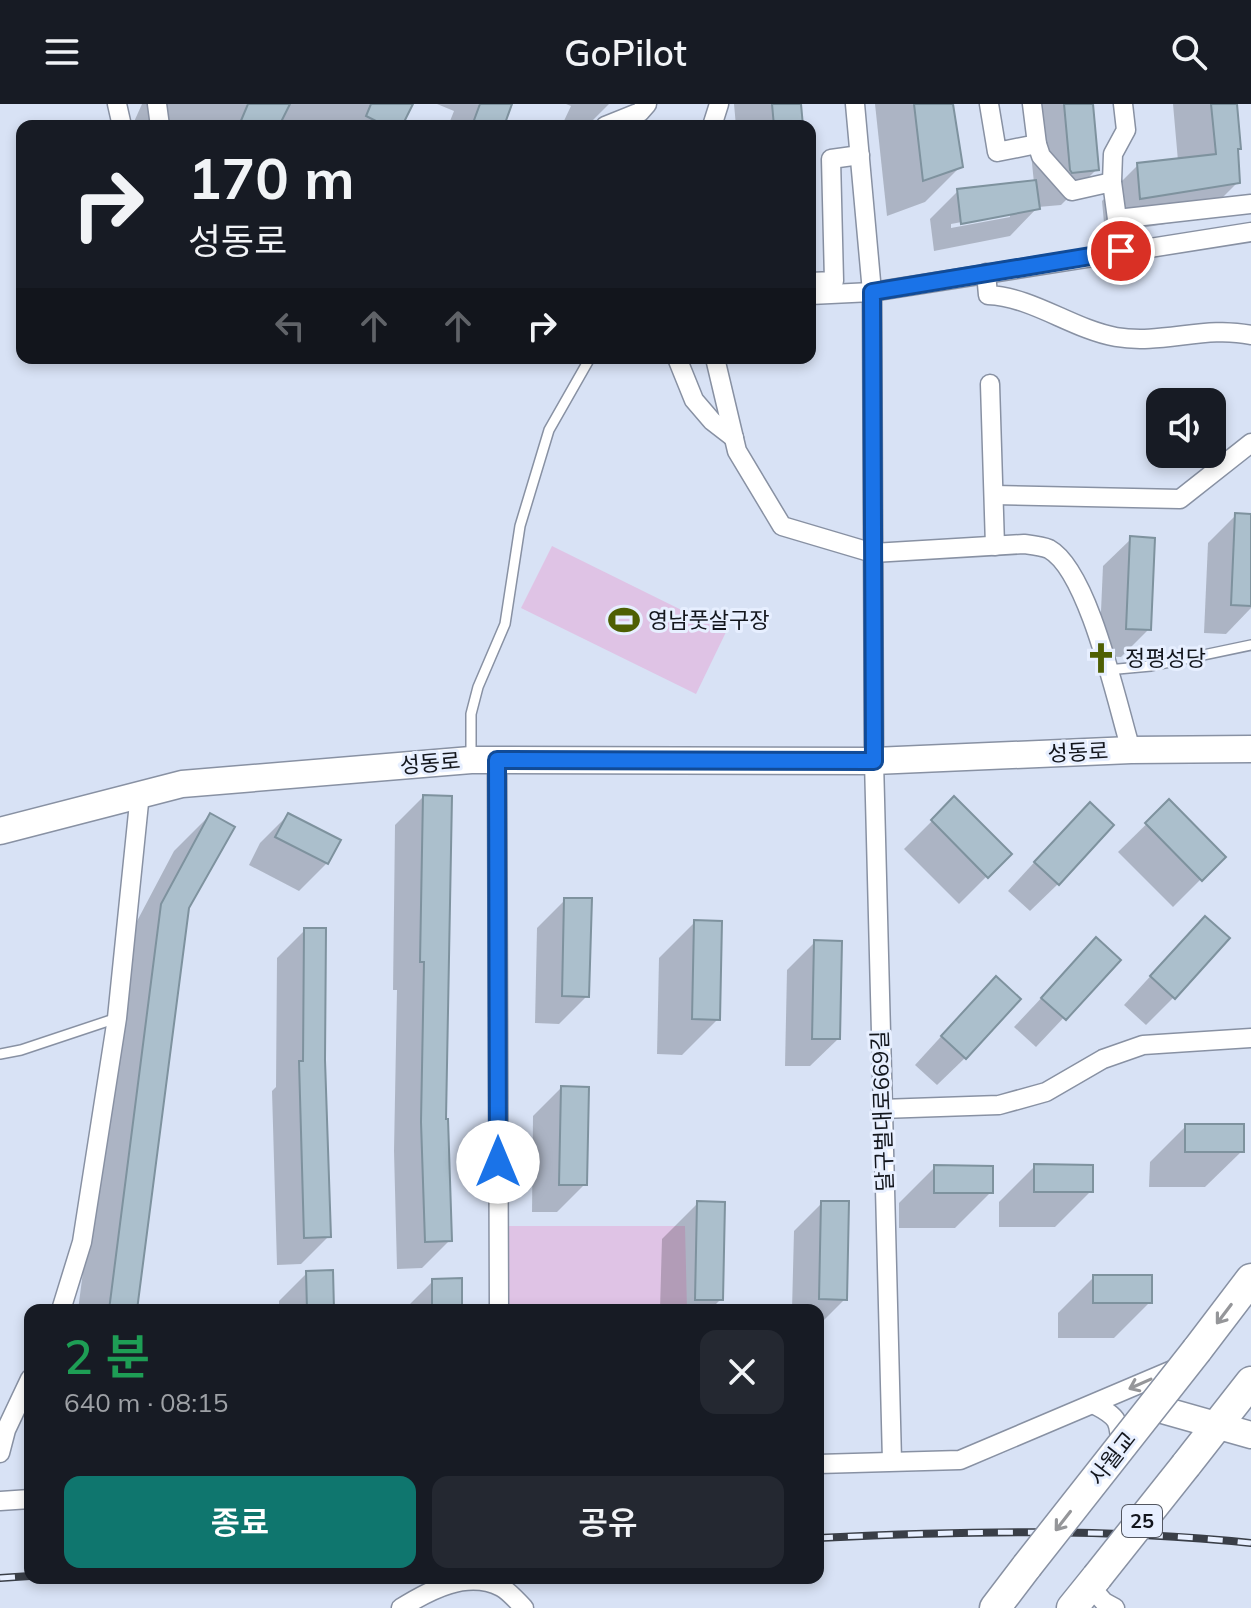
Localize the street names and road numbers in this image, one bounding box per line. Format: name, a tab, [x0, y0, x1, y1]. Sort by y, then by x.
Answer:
street label: 성동로	[1047, 736, 1109, 768]
street label: 성동로	[399, 746, 461, 780]
street label: 달구벌대로669길	[865, 1030, 899, 1192]
street label: 사월교	[1082, 1425, 1142, 1491]
road number: 25	[1122, 1505, 1162, 1537]

